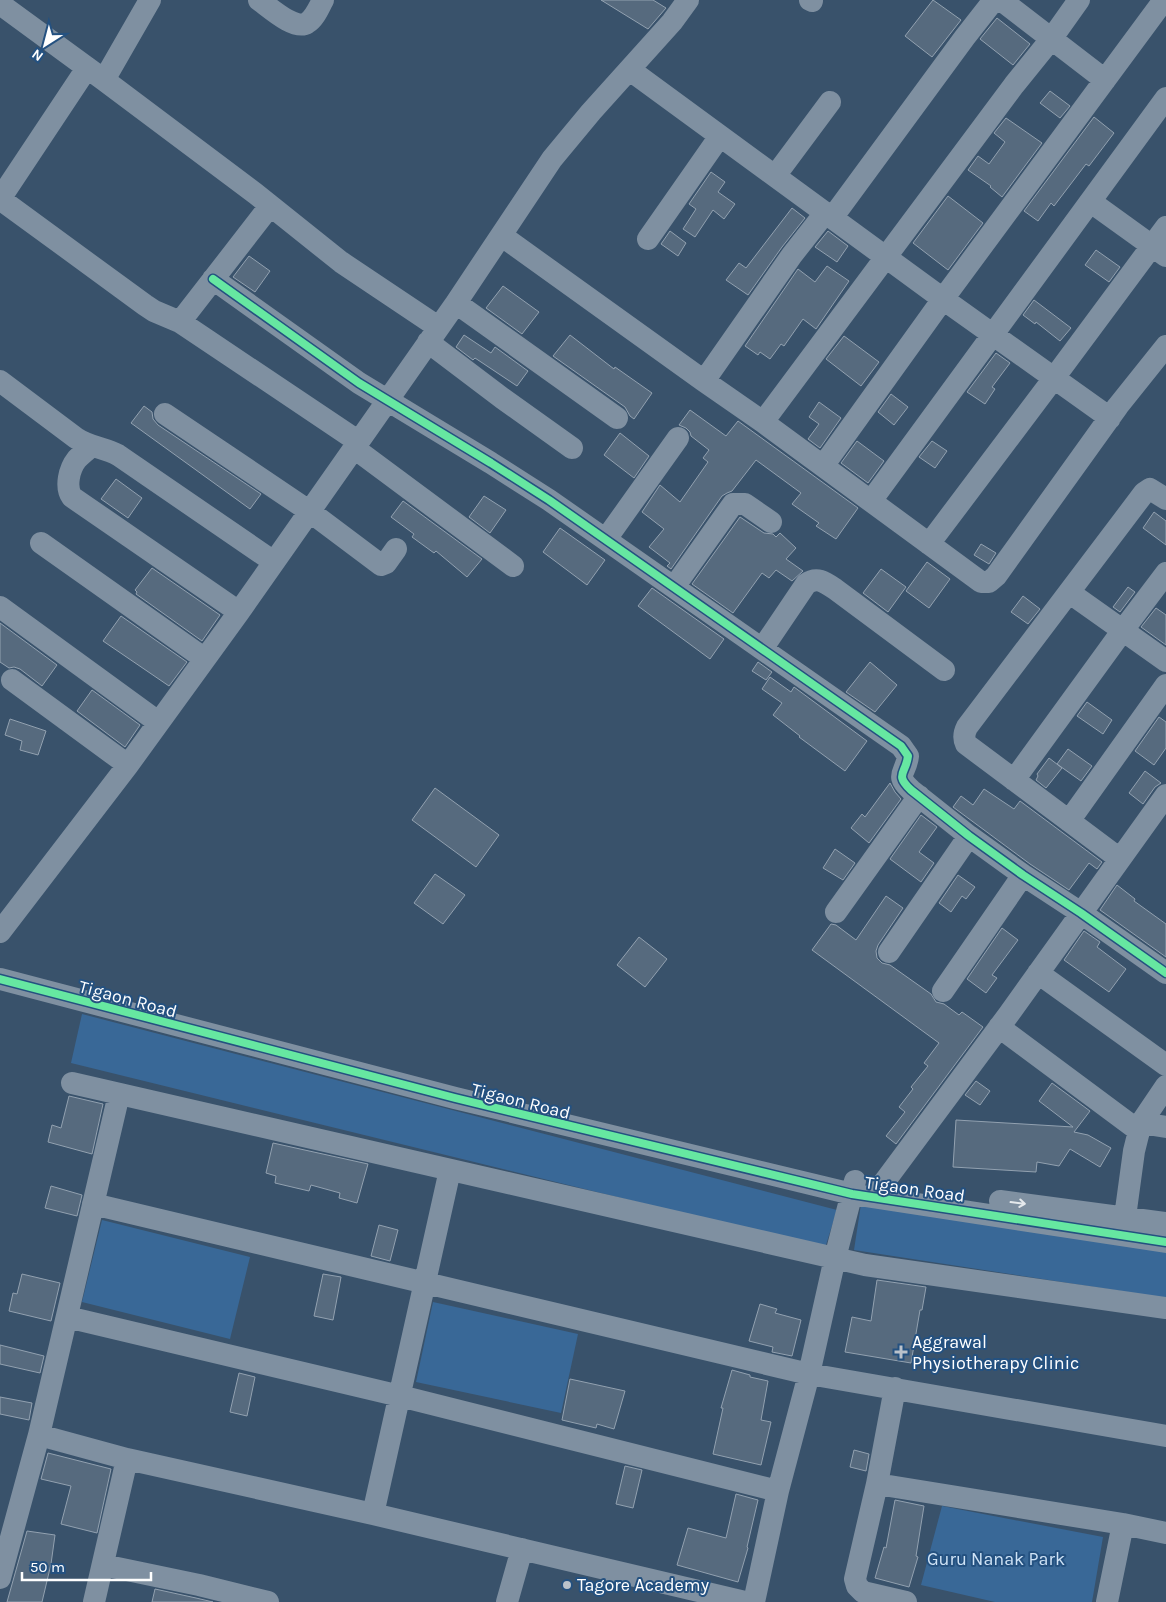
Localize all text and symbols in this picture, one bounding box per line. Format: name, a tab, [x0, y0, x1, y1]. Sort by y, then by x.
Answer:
north arrow	[20, 20, 70, 70]
text: N	[29, 45, 47, 65]
street label: Tigaon Road	[76, 975, 180, 1023]
street label: Tigaon Road	[469, 1078, 573, 1124]
street label: Tigaon Road	[864, 1171, 966, 1207]
one-way arrow	[1010, 1198, 1026, 1208]
place label: Aggrawal Physiotherapy Clinic	[912, 1331, 1079, 1374]
marker: Aggrawal Physiotherapy Clinic	[894, 1345, 908, 1359]
park label: Guru Nanak Park	[927, 1548, 1065, 1570]
scale bar	[22, 1550, 151, 1582]
text: 50 m	[30, 1558, 65, 1576]
place label: Tagore Academy	[577, 1574, 710, 1596]
marker: Tagore Academy	[561, 1579, 573, 1591]

